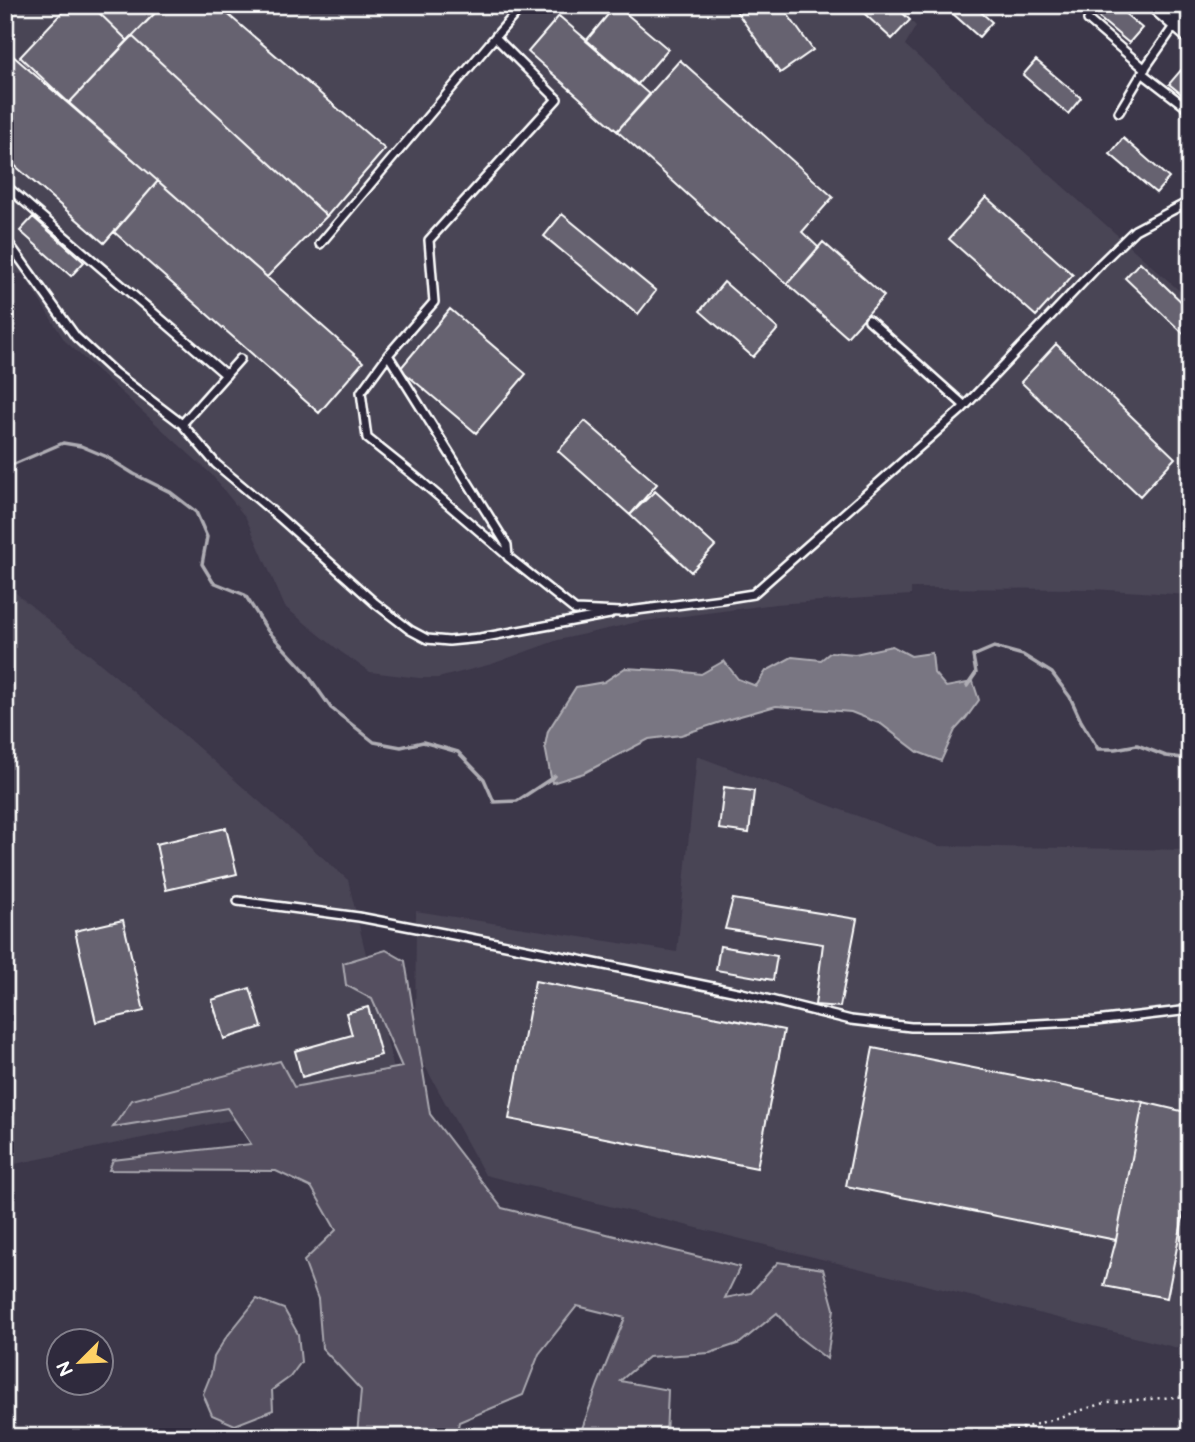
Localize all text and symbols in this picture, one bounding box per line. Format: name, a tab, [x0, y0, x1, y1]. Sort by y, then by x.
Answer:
north arrow	[46, 1326, 116, 1396]
text: N	[52, 1357, 79, 1380]

